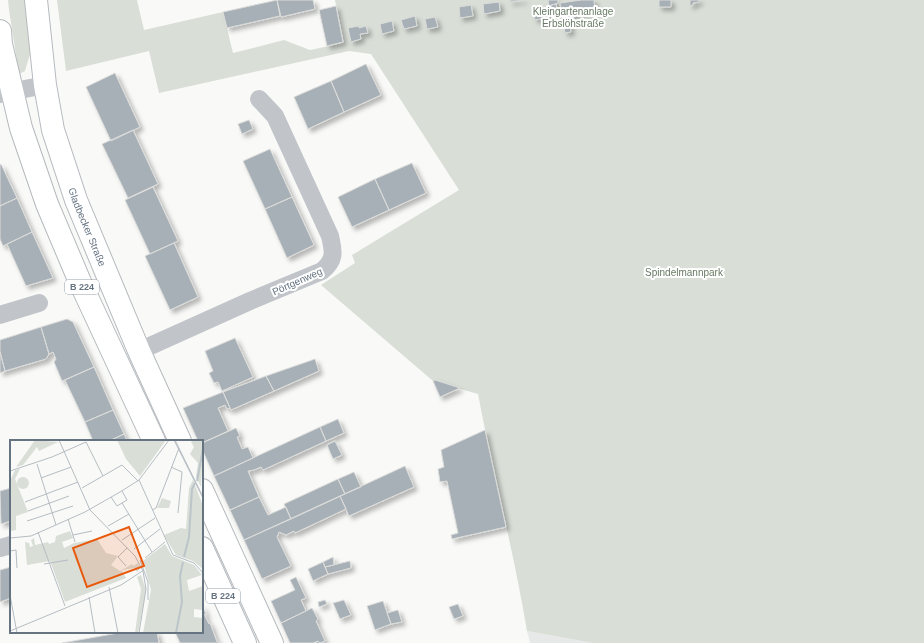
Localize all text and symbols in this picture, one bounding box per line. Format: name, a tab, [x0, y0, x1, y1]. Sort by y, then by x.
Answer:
park label: Kleingartenanlage Erbslöhstraße	[533, 6, 614, 29]
street label: Gladbecker Straße	[66, 186, 108, 268]
street label: Pörtgenweg	[271, 266, 324, 297]
park label: Spindelmannpark	[645, 267, 724, 278]
road number: B 224	[65, 280, 99, 294]
inset map	[10, 440, 203, 633]
road number: B 224	[206, 589, 240, 603]

